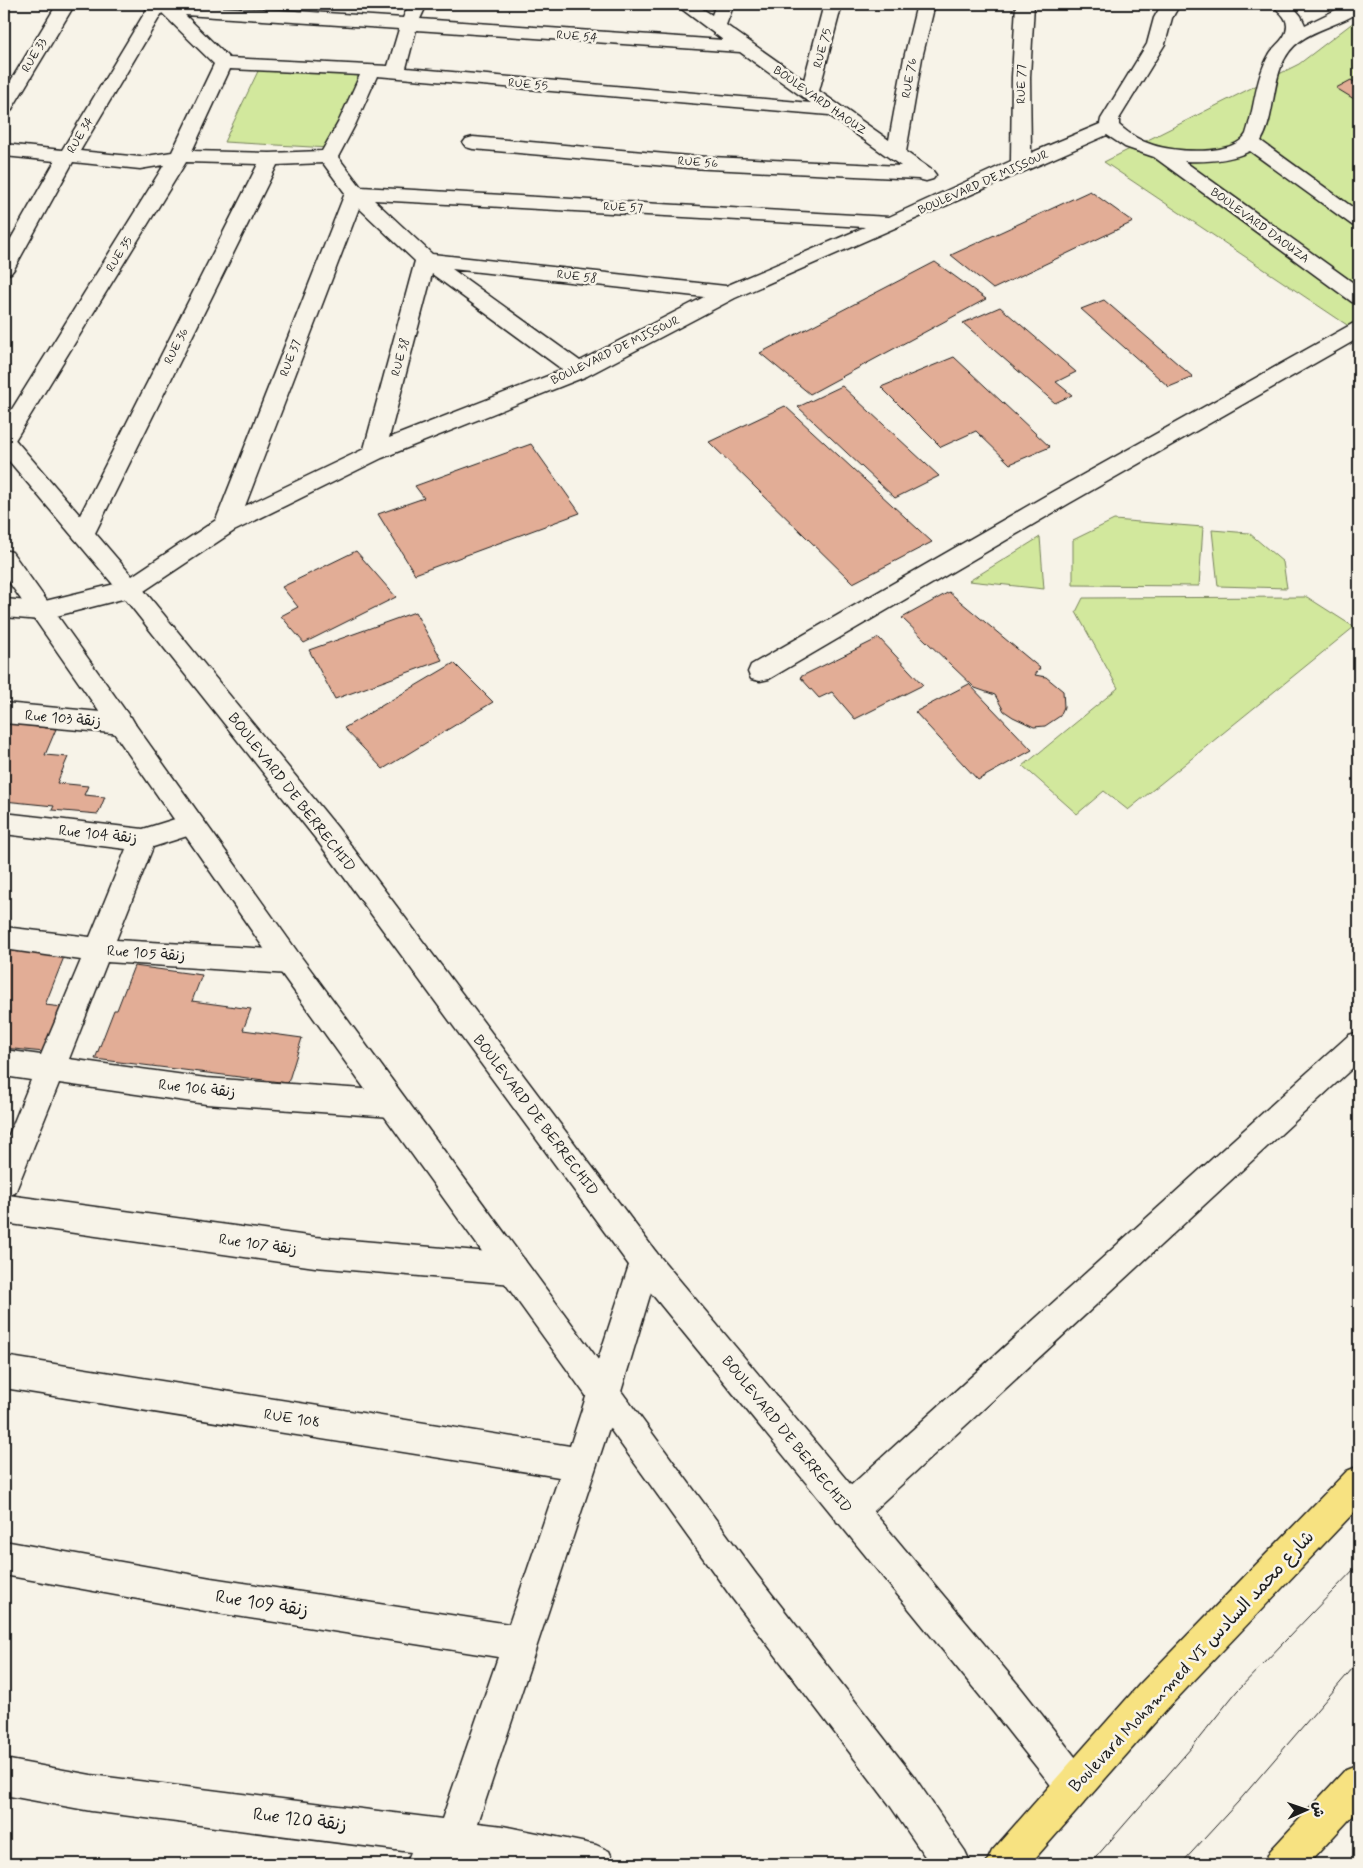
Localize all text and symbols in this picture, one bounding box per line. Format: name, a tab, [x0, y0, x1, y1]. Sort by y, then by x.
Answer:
street label: RUE 75	[810, 27, 836, 70]
street label: RUE 54	[556, 28, 598, 46]
street label: RUE 33	[18, 36, 51, 76]
street label: RUE 76	[899, 56, 921, 99]
street label: BOULEVARD HAOUZ	[770, 63, 869, 139]
street label: RUE 77	[1014, 64, 1030, 104]
street label: RUE 55	[507, 75, 549, 95]
street label: RUE 34	[64, 115, 98, 156]
street label: BOULEVARD DE MISSOUR	[916, 147, 1051, 219]
street label: RUE 56	[677, 154, 719, 172]
street label: BOULEVARD DAOUZA	[1207, 184, 1312, 267]
street label: RUE 57	[603, 199, 643, 217]
street label: RUE 35	[103, 234, 137, 275]
street label: RUE 58	[556, 267, 598, 287]
street label: BOULEVARD DE MISSOUR	[549, 313, 682, 389]
street label: RUE 36	[161, 325, 193, 367]
street label: RUE 38	[388, 337, 414, 378]
street label: RUE 37	[277, 338, 305, 379]
street label: Rue 103 زنقة	[24, 706, 102, 732]
street label: BOULEVARD DE BERRECHID	[223, 709, 360, 876]
street label: Rue 104 زنقة	[58, 821, 138, 849]
street label: Rue 105 زنقة	[106, 941, 186, 967]
street label: BOULEVARD DE BERRECHID	[468, 1031, 602, 1200]
street label: Rue 106 زنقة	[157, 1075, 236, 1103]
street label: Rue 107 زنقة	[218, 1230, 298, 1260]
street label: BOULEVARD DE BERRECHID	[716, 1352, 856, 1517]
street label: RUE 108	[262, 1405, 321, 1433]
street label: Boulevard Mohammed VI شارع محمد السادس	[1064, 1526, 1320, 1798]
street label: Rue 109 زنقة	[214, 1585, 310, 1623]
north arrow	[1280, 1786, 1330, 1836]
street label: Rue 120 زنقة	[252, 1802, 348, 1838]
text: ش	[1309, 1802, 1327, 1818]

